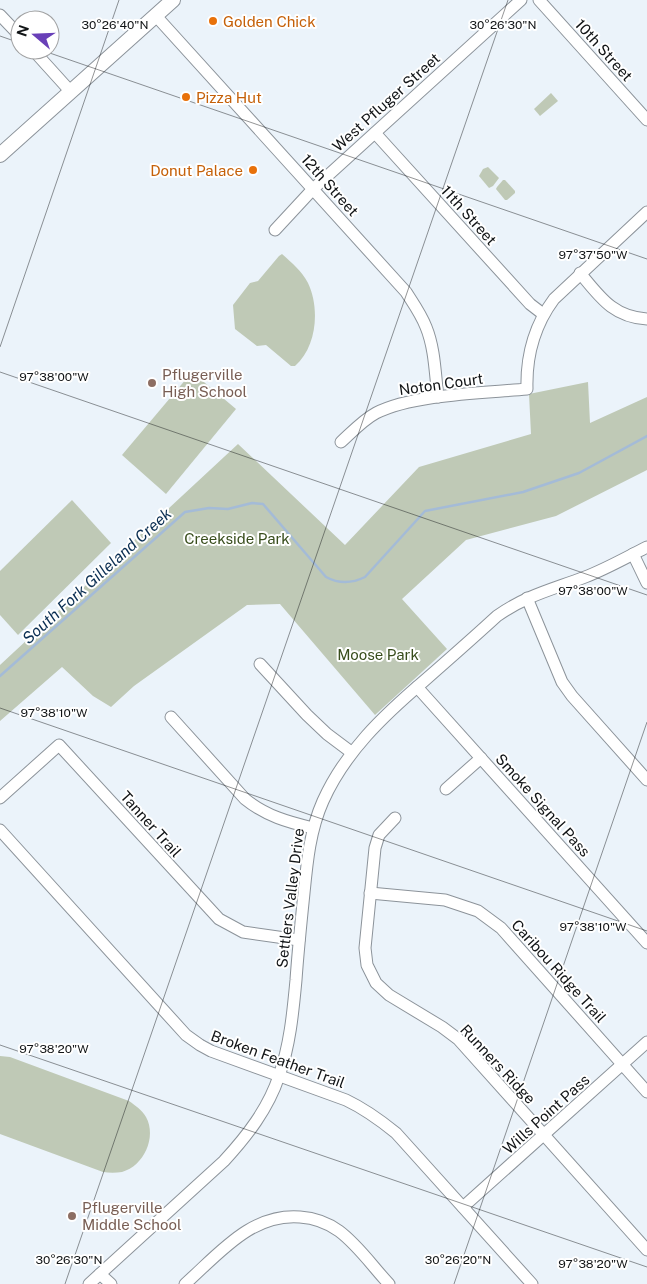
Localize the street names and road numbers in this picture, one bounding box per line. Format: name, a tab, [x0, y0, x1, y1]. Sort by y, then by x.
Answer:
street label: 10th Street	[572, 16, 636, 85]
street label: West Pfluger Street	[329, 49, 443, 155]
street label: 12th Street	[298, 151, 362, 219]
street label: 11th Street	[438, 182, 500, 248]
street label: Noton Court	[398, 370, 484, 398]
street label: Smoke Signal Pass	[492, 750, 594, 860]
street label: Tanner Trail	[117, 788, 185, 860]
street label: Settlers Valley Drive	[273, 827, 307, 969]
street label: Caribou Ridge Trail	[508, 916, 610, 1026]
street label: Runners Ridge	[457, 1021, 539, 1107]
street label: Broken Feather Trail	[209, 1027, 347, 1091]
street label: Wills Point Pass	[499, 1071, 593, 1157]

